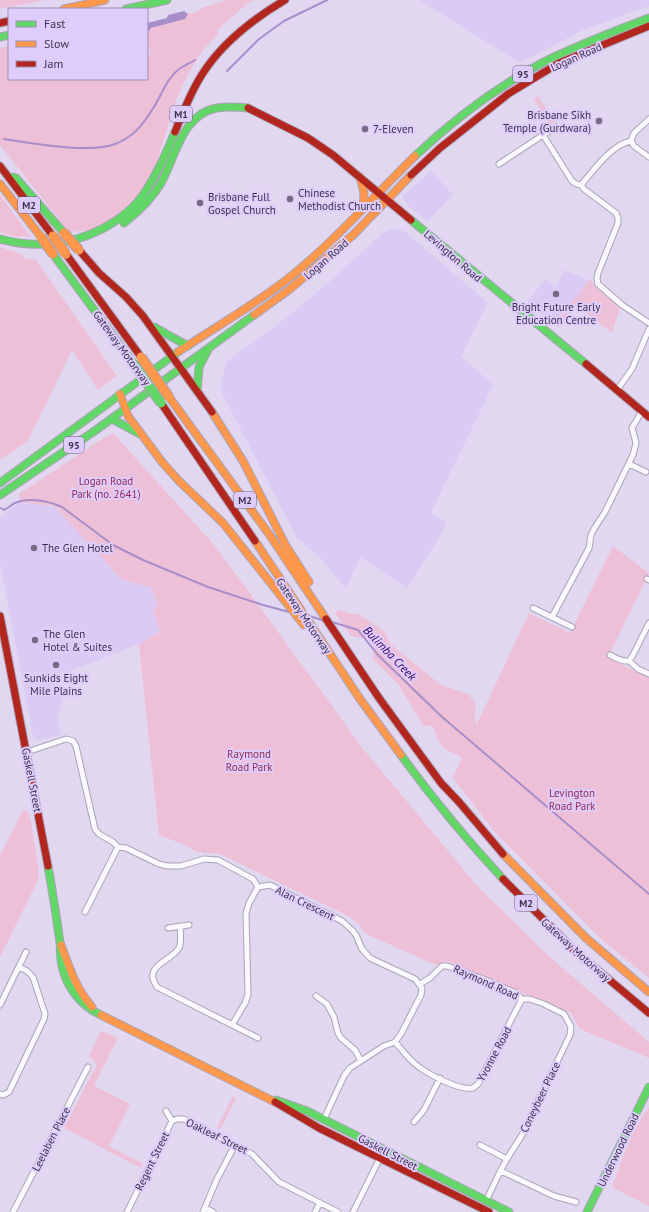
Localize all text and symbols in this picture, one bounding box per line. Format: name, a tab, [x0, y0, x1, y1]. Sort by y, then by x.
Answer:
legend	[8, 8, 148, 80]
text: Fast	[44, 16, 65, 31]
text: Slow	[44, 36, 69, 51]
street label: Logan Road	[548, 39, 604, 74]
text: Jam	[43, 56, 63, 71]
road number: 95	[513, 66, 533, 82]
road number: M1	[170, 106, 192, 122]
place label: Brisbane Sikh Temple (Gurdwara)	[503, 108, 591, 135]
marker: Brisbane Sikh Temple (Gurdwara)	[594, 116, 604, 126]
place label: 7-Eleven	[373, 122, 414, 136]
marker: 7-Eleven	[360, 124, 370, 134]
place label: Chinese Methodist Church	[298, 186, 381, 213]
place label: Brisbane Full Gospel Church	[208, 190, 276, 217]
marker: Chinese Methodist Church	[285, 194, 295, 204]
road number: M2	[18, 197, 40, 213]
marker: Brisbane Full Gospel Church	[195, 198, 205, 208]
street label: Levington Road	[421, 227, 485, 285]
street label: Logan Road	[301, 236, 351, 282]
marker: Bright Future Early Education Centre	[551, 289, 561, 299]
place label: Bright Future Early Education Centre	[512, 300, 601, 327]
street label: Gateway Motorway	[90, 308, 154, 389]
road number: 95	[64, 437, 84, 453]
park label: Logan Road Park (no. 2641)	[71, 474, 141, 501]
road number: M2	[234, 492, 256, 508]
place label: The Glen Hotel	[42, 541, 114, 555]
marker: The Glen Hotel	[29, 543, 39, 553]
street label: Gateway Motorway	[273, 575, 335, 658]
water label: Bulimba Creek	[360, 623, 420, 684]
place label: The Glen Hotel & Suites	[43, 627, 112, 654]
marker: The Glen Hotel & Suites	[30, 635, 40, 645]
marker: Sunkids Eight Mile Plains	[51, 660, 61, 670]
place label: Sunkids Eight Mile Plains	[24, 671, 88, 698]
street label: Gaskell Street	[19, 747, 45, 814]
park label: Raymond Road Park	[226, 747, 273, 774]
park label: Levington Road Park	[549, 786, 596, 813]
street label: Alan Crescent	[273, 883, 337, 923]
road number: M2	[515, 895, 537, 911]
street label: Gateway Motorway	[538, 915, 614, 986]
street label: Raymond Road	[451, 961, 521, 1003]
street label: Yvonne Road	[474, 1024, 514, 1084]
street label: Coneybeer Place	[517, 1059, 563, 1135]
street label: Leelaben Place	[29, 1104, 73, 1174]
street label: Underwood Road	[594, 1111, 642, 1189]
street label: Oakleaf Street	[184, 1115, 250, 1157]
street label: Regent Street	[132, 1129, 172, 1193]
street label: Gaskell Street	[356, 1131, 420, 1173]

